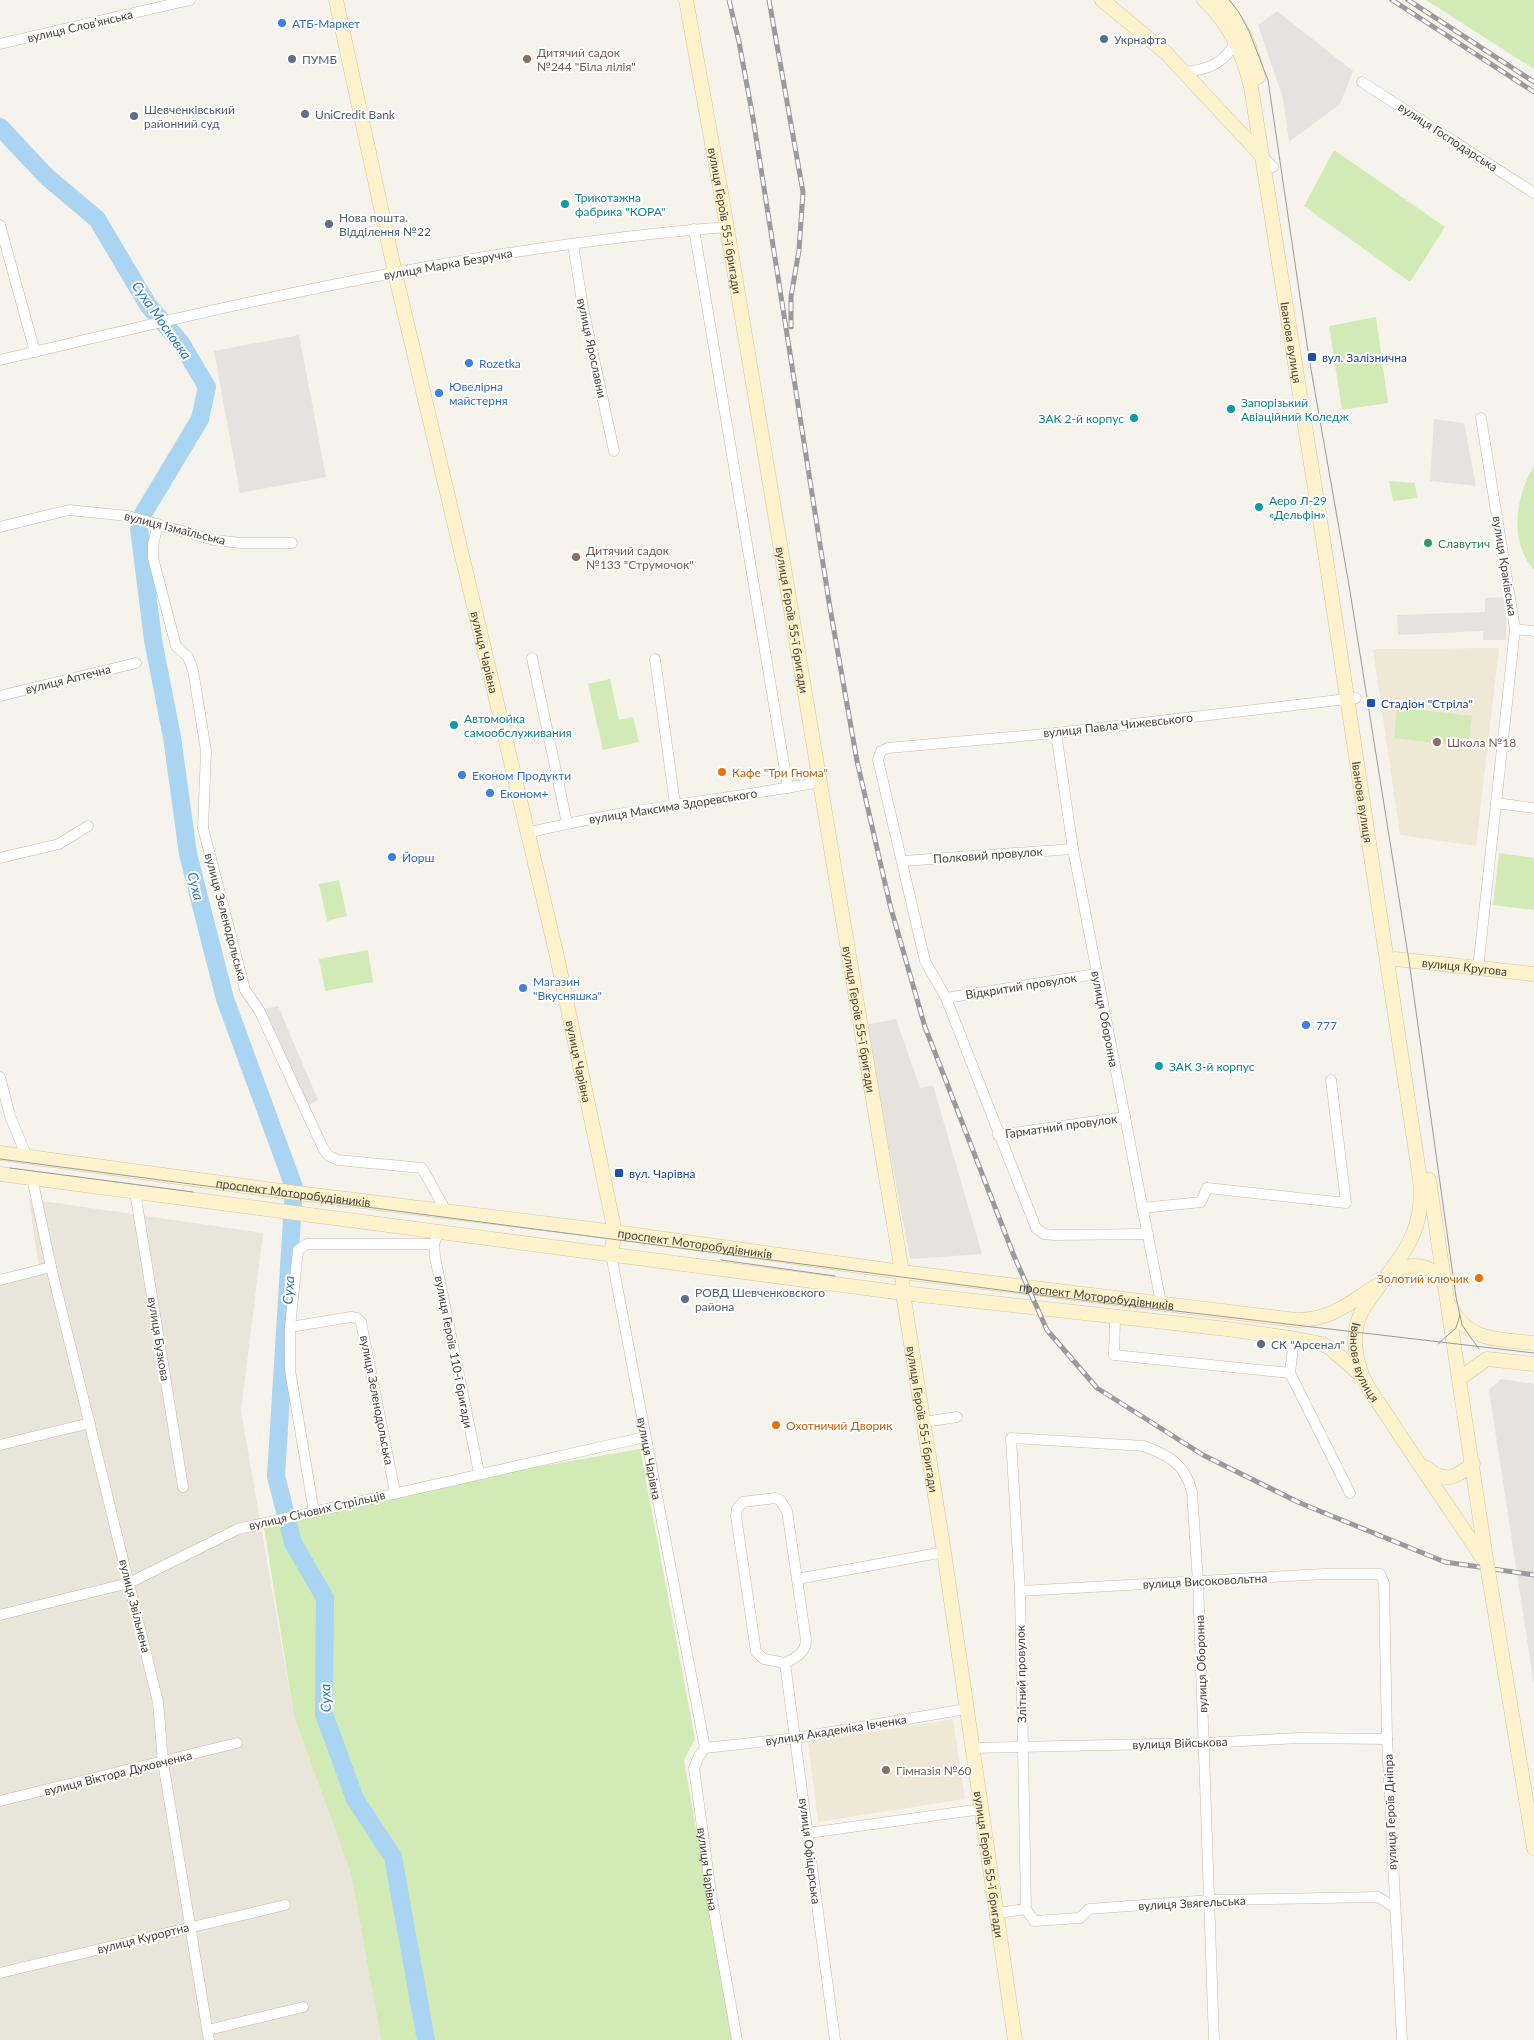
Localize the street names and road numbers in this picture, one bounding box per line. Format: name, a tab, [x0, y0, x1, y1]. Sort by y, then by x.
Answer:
street label: вулиця Слов’янська	[26, 7, 134, 45]
street label: вулиця Господарська	[1395, 99, 1501, 175]
street label: вулиця Героїв 55-ї бригади	[705, 146, 745, 295]
street label: вулиця Марка Безручка	[382, 245, 514, 283]
street label: вулиця Ярославни	[574, 297, 610, 399]
street label: Іванова вулиця	[1278, 300, 1306, 384]
street label: вулиця Ізмаїльська	[123, 508, 227, 548]
street label: вулиця Краківська	[1490, 515, 1520, 617]
street label: вулиця Героїв 55-ї бригади	[773, 546, 812, 694]
street label: вулиця Чарівна	[468, 610, 502, 695]
street label: вулиця Аптечна	[24, 661, 112, 697]
street label: вулиця Павла Чижевського	[1043, 710, 1194, 740]
street label: Іванова вулиця	[1349, 760, 1376, 844]
street label: вулиця Максима Здоревського	[588, 785, 758, 827]
street label: Полковий провулок	[933, 844, 1044, 866]
street label: вулиця Зеленодольська	[202, 851, 250, 983]
street label: вулиця Героїв 55-ї бригади	[840, 945, 879, 1094]
street label: вулиця Кругова	[1421, 954, 1508, 979]
street label: вулиця Оборонна	[1088, 969, 1122, 1069]
street label: Відкритий провулок	[964, 970, 1078, 1002]
street label: вулиця Чарівна	[563, 1019, 595, 1104]
street label: Гарматний провулок	[1004, 1111, 1119, 1141]
street label: проспект Моторобудівників	[215, 1175, 372, 1209]
street label: проспект Моторобудівників	[617, 1225, 773, 1261]
street label: вулиця Героїв 110-ї бригади	[432, 1275, 476, 1430]
street label: проспект Моторобудівників	[1019, 1279, 1175, 1313]
street label: вулиця Бузкова	[145, 1296, 173, 1382]
street label: Іванова вулиця	[1348, 1321, 1383, 1405]
street label: вулиця Зеленодольська	[357, 1334, 397, 1466]
street label: вулиця Героїв 55-ї бригади	[904, 1345, 942, 1494]
street label: вулиця Чарівна	[635, 1416, 665, 1501]
street label: вулиця Січових Стрільців	[247, 1487, 387, 1533]
street label: вулиця Звільнена	[116, 1558, 154, 1654]
street label: вулиця Високовольтна	[1142, 1570, 1268, 1592]
street label: вулиця Оборонна	[1192, 1615, 1210, 1713]
street label: Злітний провулок	[1013, 1624, 1029, 1723]
street label: вулиця Академіка Івченка	[764, 1711, 908, 1749]
street label: вулиця Військова	[1132, 1734, 1228, 1752]
street label: вулиця Віктора Духовченка	[43, 1747, 193, 1799]
street label: вулиця Героїв Дніпра	[1380, 1754, 1400, 1870]
street label: вулиця Героїв 55-ї бригади	[971, 1790, 1008, 1939]
street label: вулиця Офіцерська	[796, 1797, 824, 1905]
street label: вулиця Чарівна	[695, 1827, 721, 1912]
street label: вулиця Звягельська	[1138, 1893, 1246, 1913]
street label: вулиця Курортна	[96, 1919, 190, 1957]

